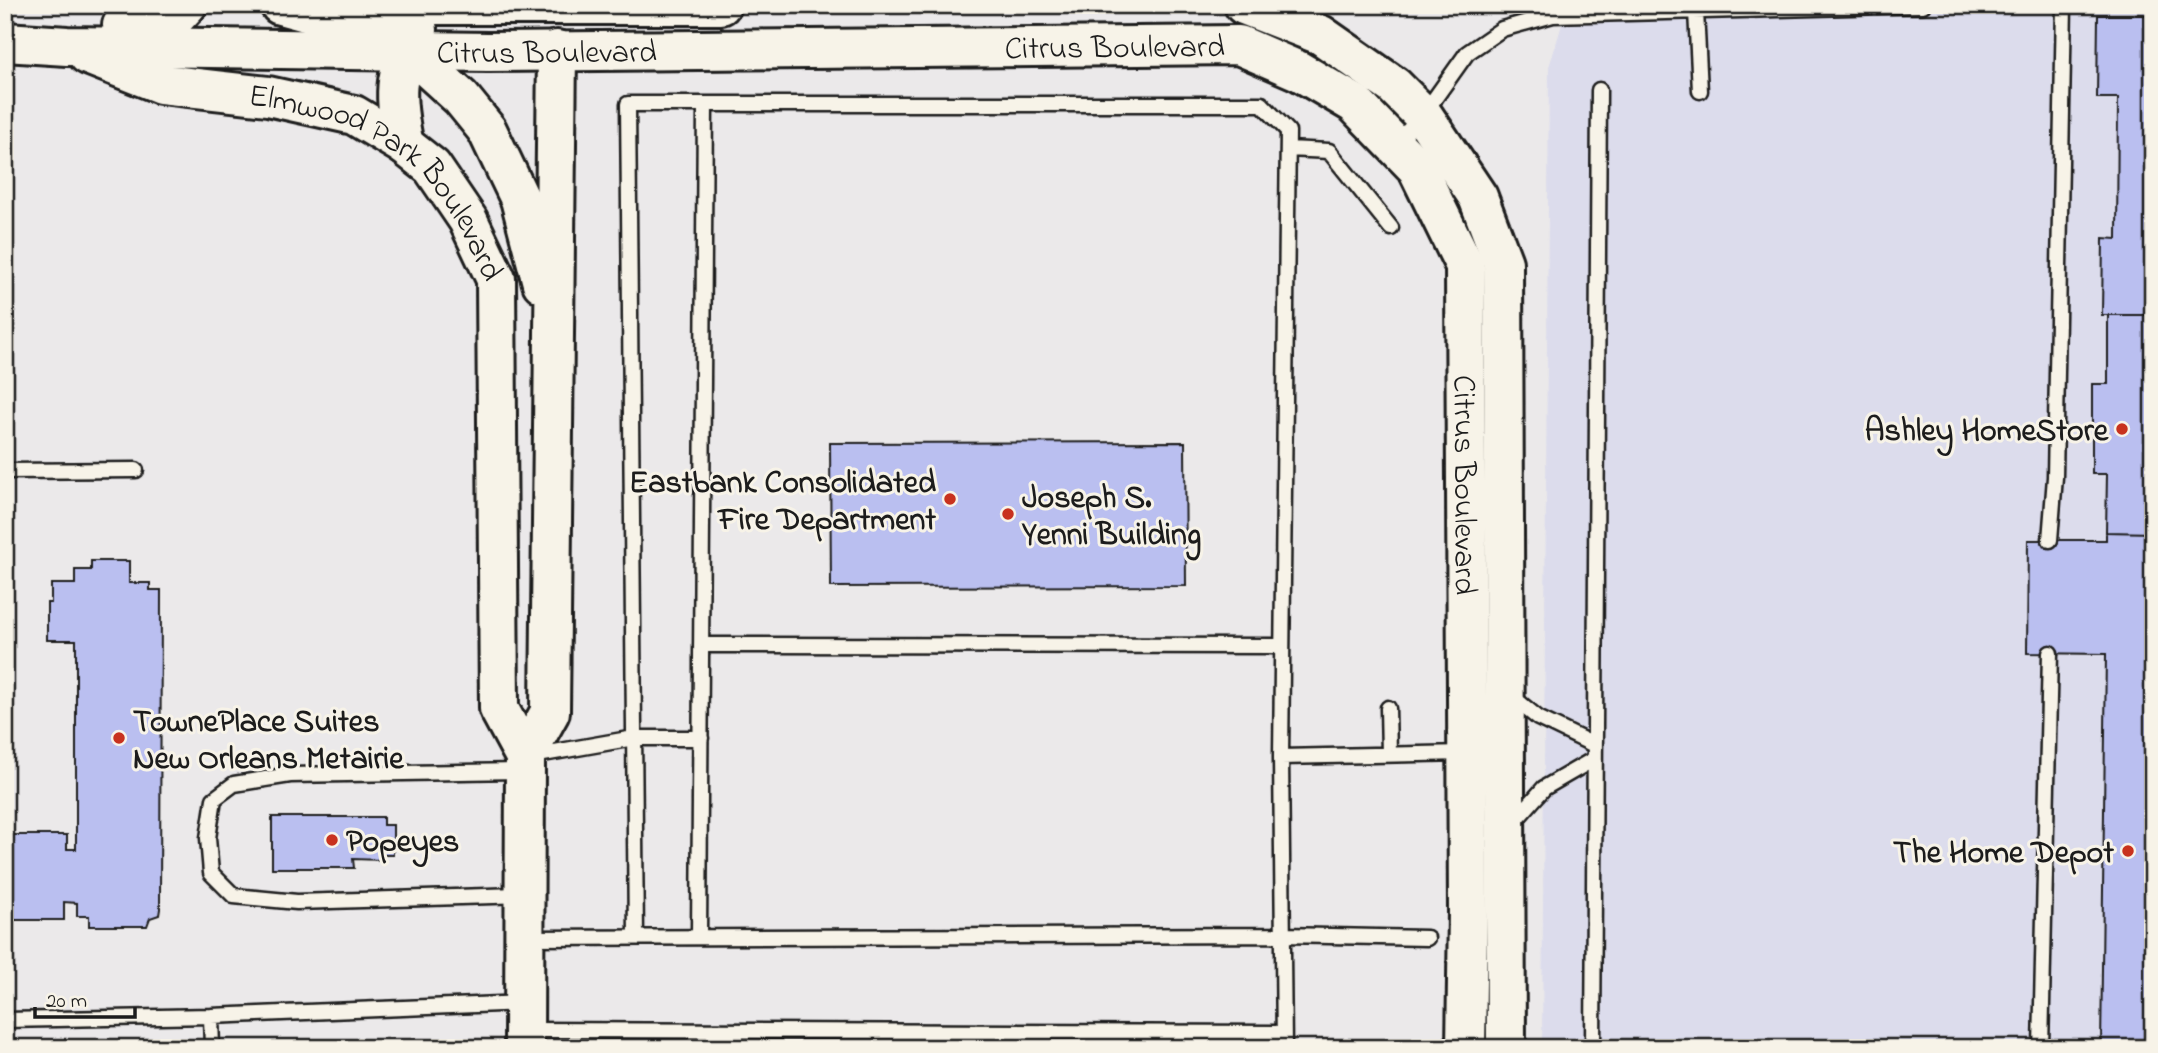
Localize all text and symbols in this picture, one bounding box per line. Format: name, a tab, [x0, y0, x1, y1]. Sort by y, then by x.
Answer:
street label: Citrus Boulevard	[1004, 25, 1225, 74]
street label: Citrus Boulevard	[436, 30, 657, 79]
street label: Elmwood Park Boulevard	[246, 74, 514, 290]
street label: Citrus Boulevard	[1439, 375, 1487, 595]
place label: Ashley HomeStore	[1865, 409, 2110, 457]
marker: Ashley HomeStore	[2114, 421, 2130, 437]
place label: Eastbank Consolidated Fire Department	[629, 461, 936, 545]
place label: Joseph S. Yenni Building	[1021, 476, 1201, 561]
marker: Eastbank Consolidated Fire Department	[942, 491, 958, 507]
marker: Joseph S. Yenni Building	[1000, 506, 1016, 522]
place label: TownePlace Suites New Orleans Metairie	[133, 700, 405, 784]
marker: TownePlace Suites New Orleans Metairie	[111, 730, 127, 746]
place label: Popeyes	[346, 820, 459, 868]
place label: The Home Depot	[1893, 831, 2114, 878]
marker: Popeyes	[324, 832, 340, 848]
marker: The Home Depot	[2120, 843, 2136, 859]
scale bar	[35, 976, 135, 1020]
text: 20 m	[46, 987, 87, 1017]

